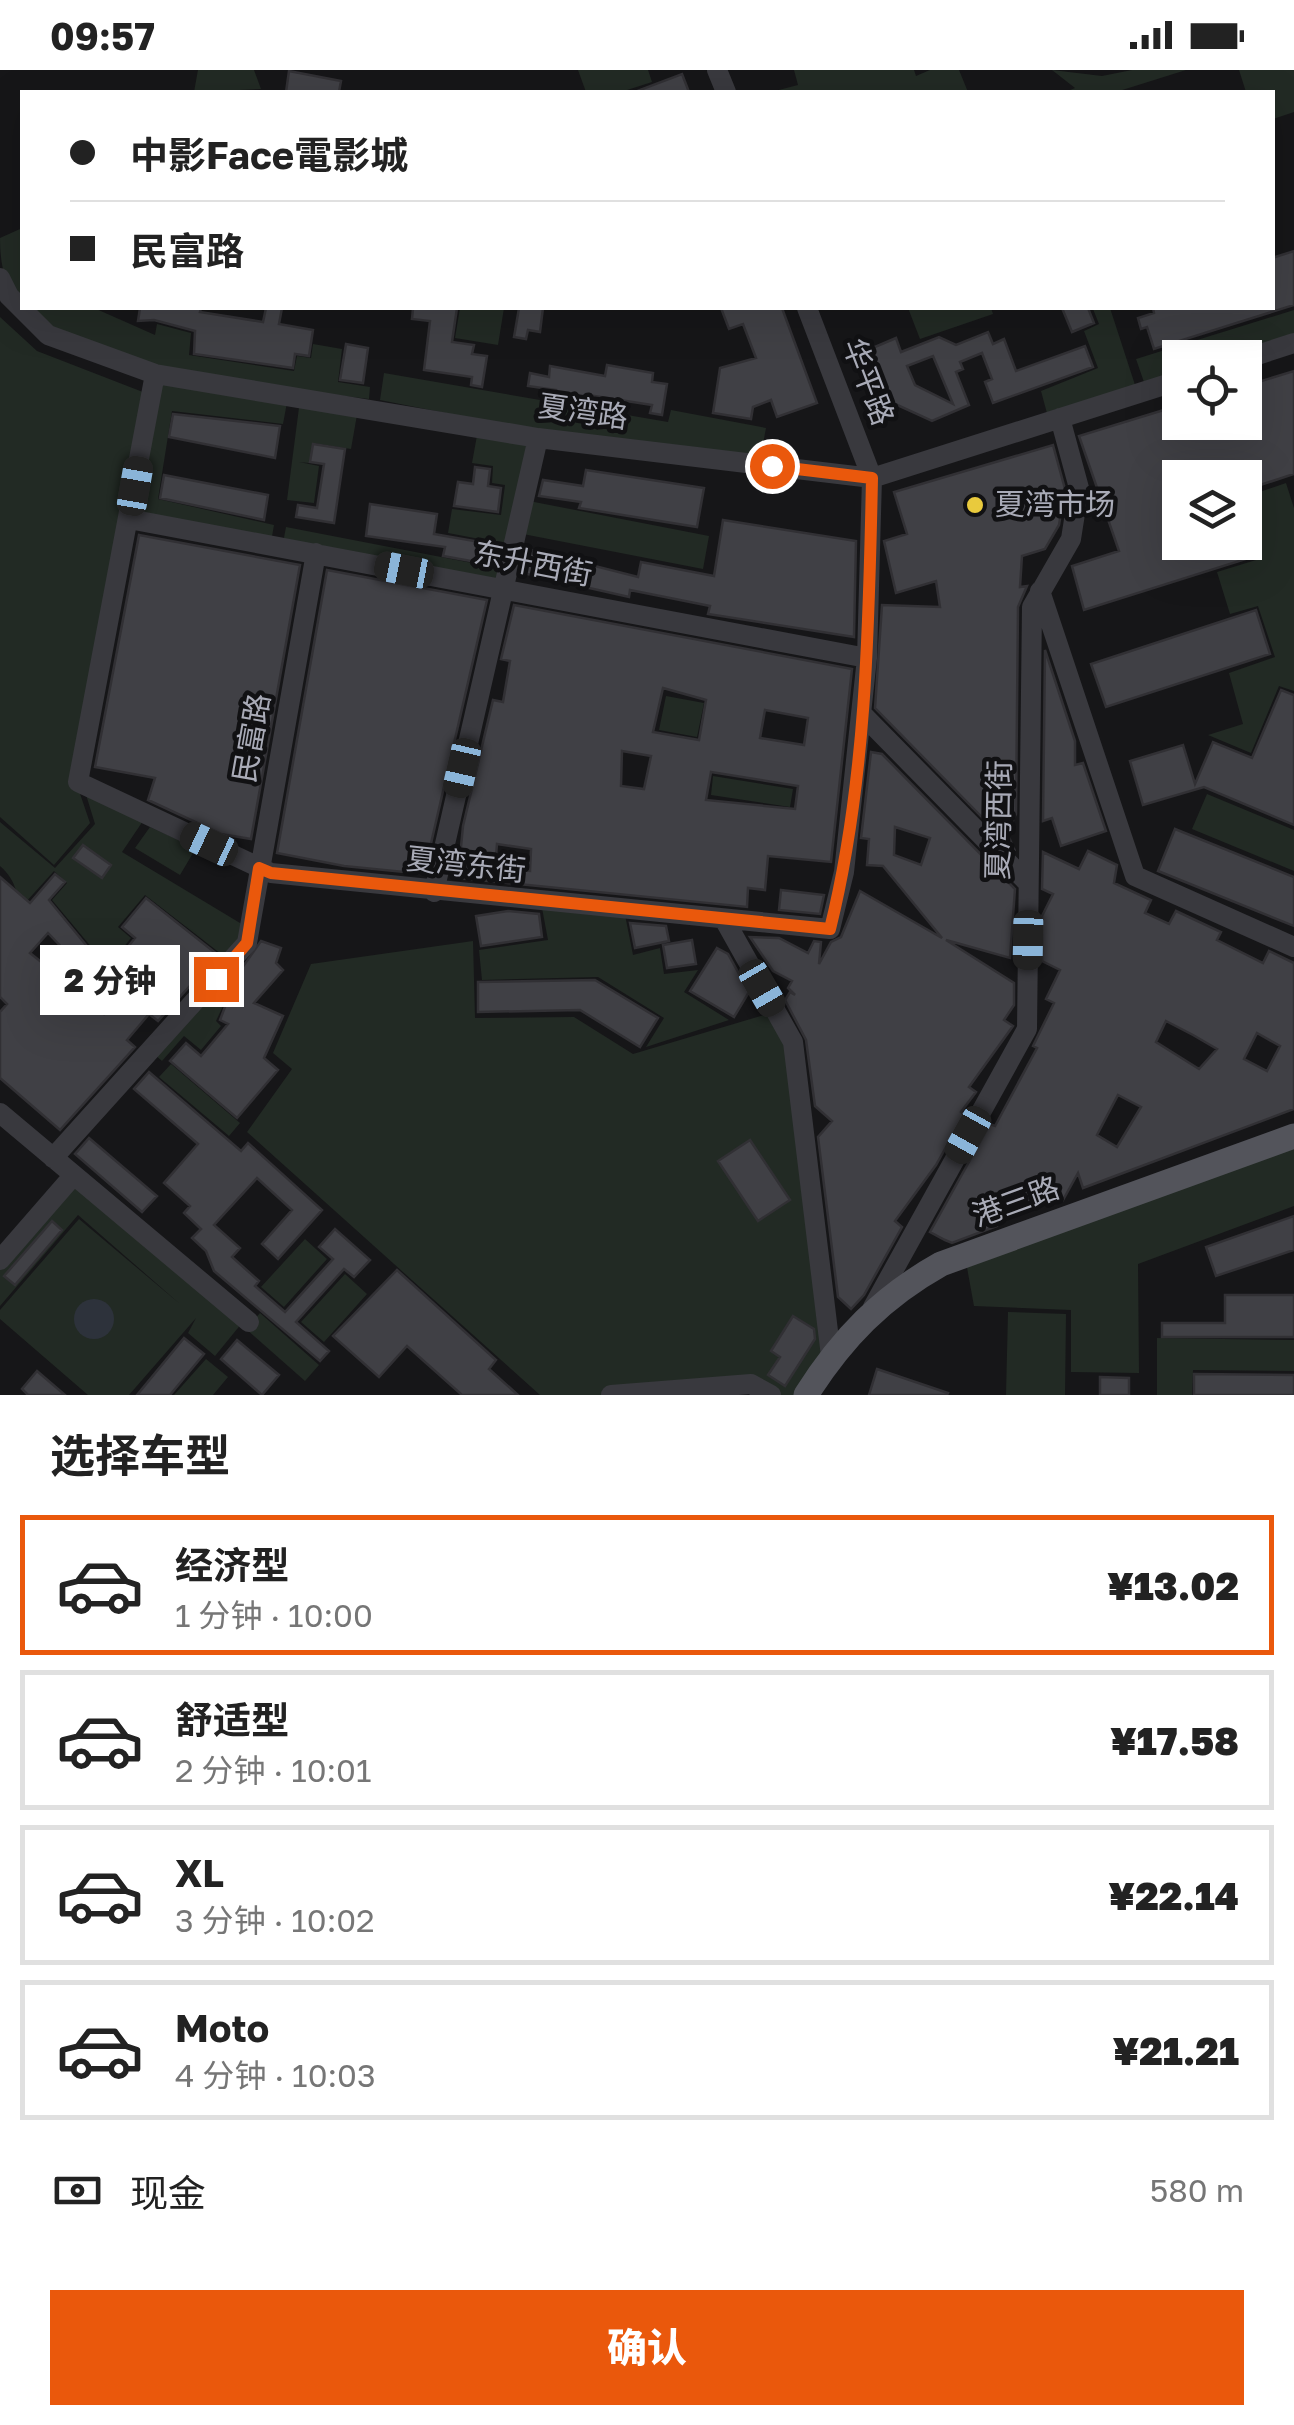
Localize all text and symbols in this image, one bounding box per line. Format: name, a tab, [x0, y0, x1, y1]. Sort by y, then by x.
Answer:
text: 09:57	[50, 13, 155, 58]
text: 中影Face電影城	[130, 132, 408, 177]
text: 民富路	[130, 228, 244, 273]
street label: 华平路	[836, 333, 902, 430]
map controls	[1162, 340, 1262, 560]
button: locate	[1162, 340, 1262, 440]
street label: 夏湾路	[536, 387, 630, 435]
route start	[750, 444, 795, 489]
car	[115, 454, 155, 518]
button: layers	[1162, 460, 1262, 560]
place label: 夏湾市场	[995, 486, 1115, 522]
marker: 夏湾市场	[964, 494, 986, 516]
street label: 东升西街	[471, 534, 596, 592]
car	[372, 550, 436, 590]
street label: 民富路	[225, 690, 277, 785]
car	[441, 735, 483, 801]
street label: 夏湾西街	[979, 760, 1017, 880]
car	[175, 818, 243, 870]
street label: 夏湾东街	[405, 840, 528, 888]
car	[1012, 910, 1044, 970]
callout: 2 分钟	[41, 944, 181, 1014]
car	[734, 955, 790, 1021]
route end	[194, 957, 239, 1002]
text: 2 分钟	[64, 961, 156, 999]
car	[940, 1101, 996, 1169]
street label: 港三路	[967, 1169, 1064, 1233]
text: 选择车型	[50, 1428, 230, 1482]
icon: car	[55, 1540, 145, 1630]
text: 经济型	[175, 1542, 289, 1587]
text: ¥13.02	[1107, 1563, 1239, 1608]
text: 1 分钟 · 10:00	[175, 1596, 373, 1634]
icon: car	[55, 1695, 145, 1785]
text: 舒适型	[175, 1697, 289, 1742]
text: ¥17.58	[1110, 1718, 1239, 1763]
text: 2 分钟 · 10:01	[175, 1751, 371, 1789]
icon: car	[55, 1850, 145, 1940]
text: XL	[175, 1850, 224, 1895]
text: ¥22.14	[1108, 1873, 1239, 1918]
text: 3 分钟 · 10:02	[175, 1901, 375, 1939]
icon: car	[55, 2005, 145, 2095]
text: Moto	[175, 2005, 269, 2050]
text: ¥21.21	[1112, 2028, 1239, 2073]
text: 4 分钟 · 10:03	[175, 2056, 376, 2094]
icon: cash	[50, 2163, 105, 2218]
text: 现金	[130, 2170, 206, 2215]
text: 580 m	[1150, 2171, 1244, 2209]
button: 确认	[50, 2290, 1244, 2405]

